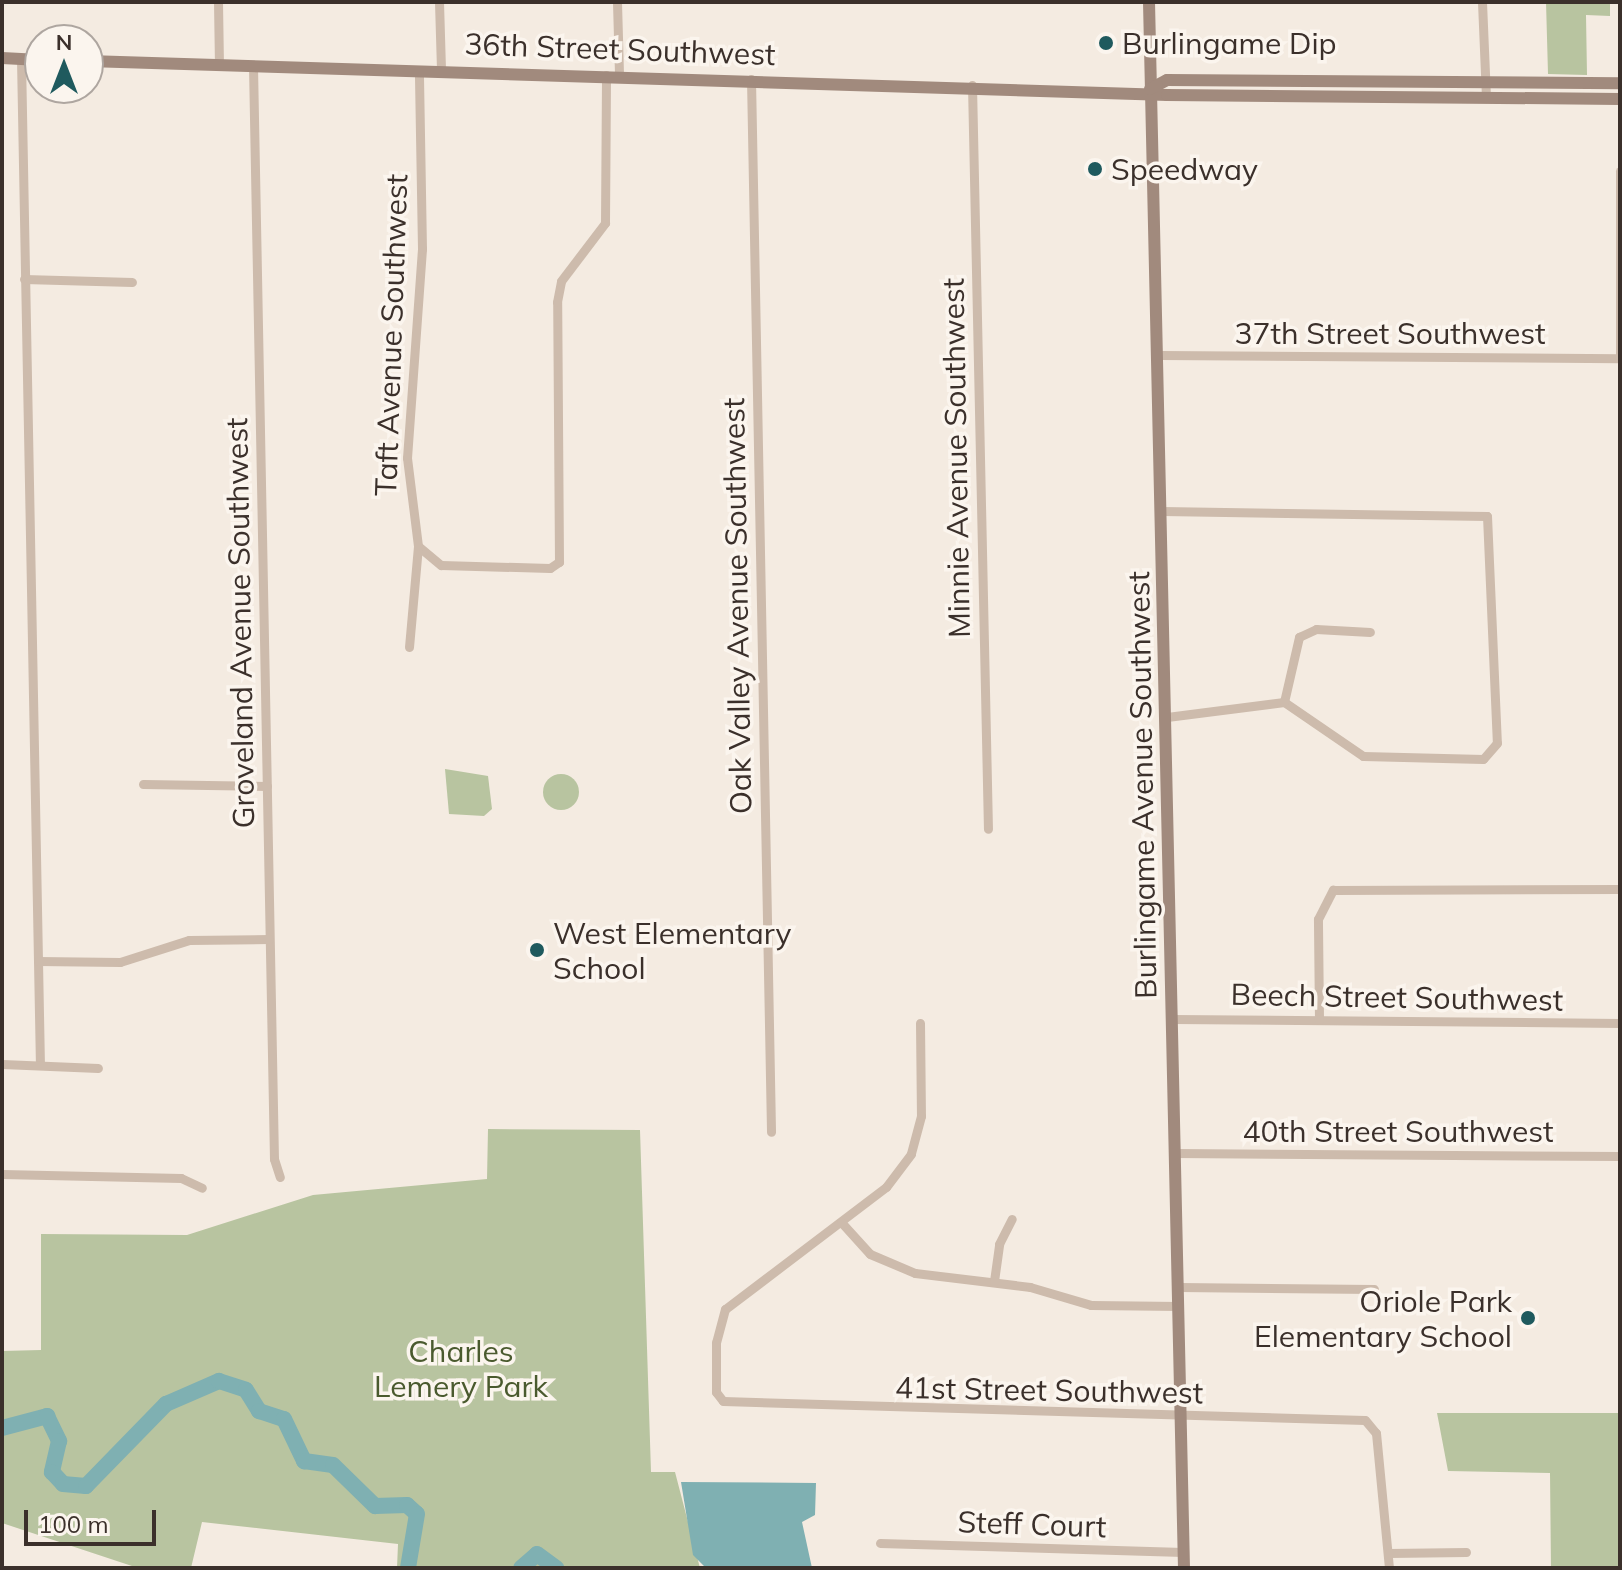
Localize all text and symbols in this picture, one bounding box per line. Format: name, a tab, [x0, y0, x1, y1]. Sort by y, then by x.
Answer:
north arrow	[24, 24, 104, 104]
place label: Burlingame Dip	[1122, 25, 1337, 61]
street label: 36th Street Southwest	[464, 26, 776, 72]
text: N	[56, 28, 72, 56]
marker: Burlingame Dip	[1097, 34, 1115, 52]
place label: Speedway	[1111, 151, 1258, 187]
marker: Speedway	[1086, 160, 1104, 178]
street label: Taft Avenue Southwest	[367, 173, 415, 497]
street label: Minnie Avenue Southwest	[935, 278, 977, 638]
street label: 37th Street Southwest	[1234, 315, 1546, 351]
street label: Oak Valley Avenue Southwest	[715, 397, 759, 815]
street label: Groveland Avenue Southwest	[218, 417, 262, 829]
street label: Burlingame Avenue Southwest	[1120, 571, 1164, 999]
place label: West Elementary School	[553, 915, 792, 986]
marker: West Elementary School	[528, 941, 546, 959]
street label: Beech Street Southwest	[1230, 976, 1564, 1018]
street label: 40th Street Southwest	[1242, 1113, 1554, 1149]
place label: Oriole Park Elementary School	[1254, 1283, 1512, 1354]
marker: Oriole Park Elementary School	[1519, 1309, 1537, 1327]
park label: Charles Lemery Park	[374, 1333, 548, 1404]
street label: 41st Street Southwest	[895, 1369, 1203, 1411]
scale bar	[28, 1494, 160, 1544]
street label: Steff Court	[957, 1503, 1107, 1545]
text: 100 m	[38, 1509, 109, 1539]

